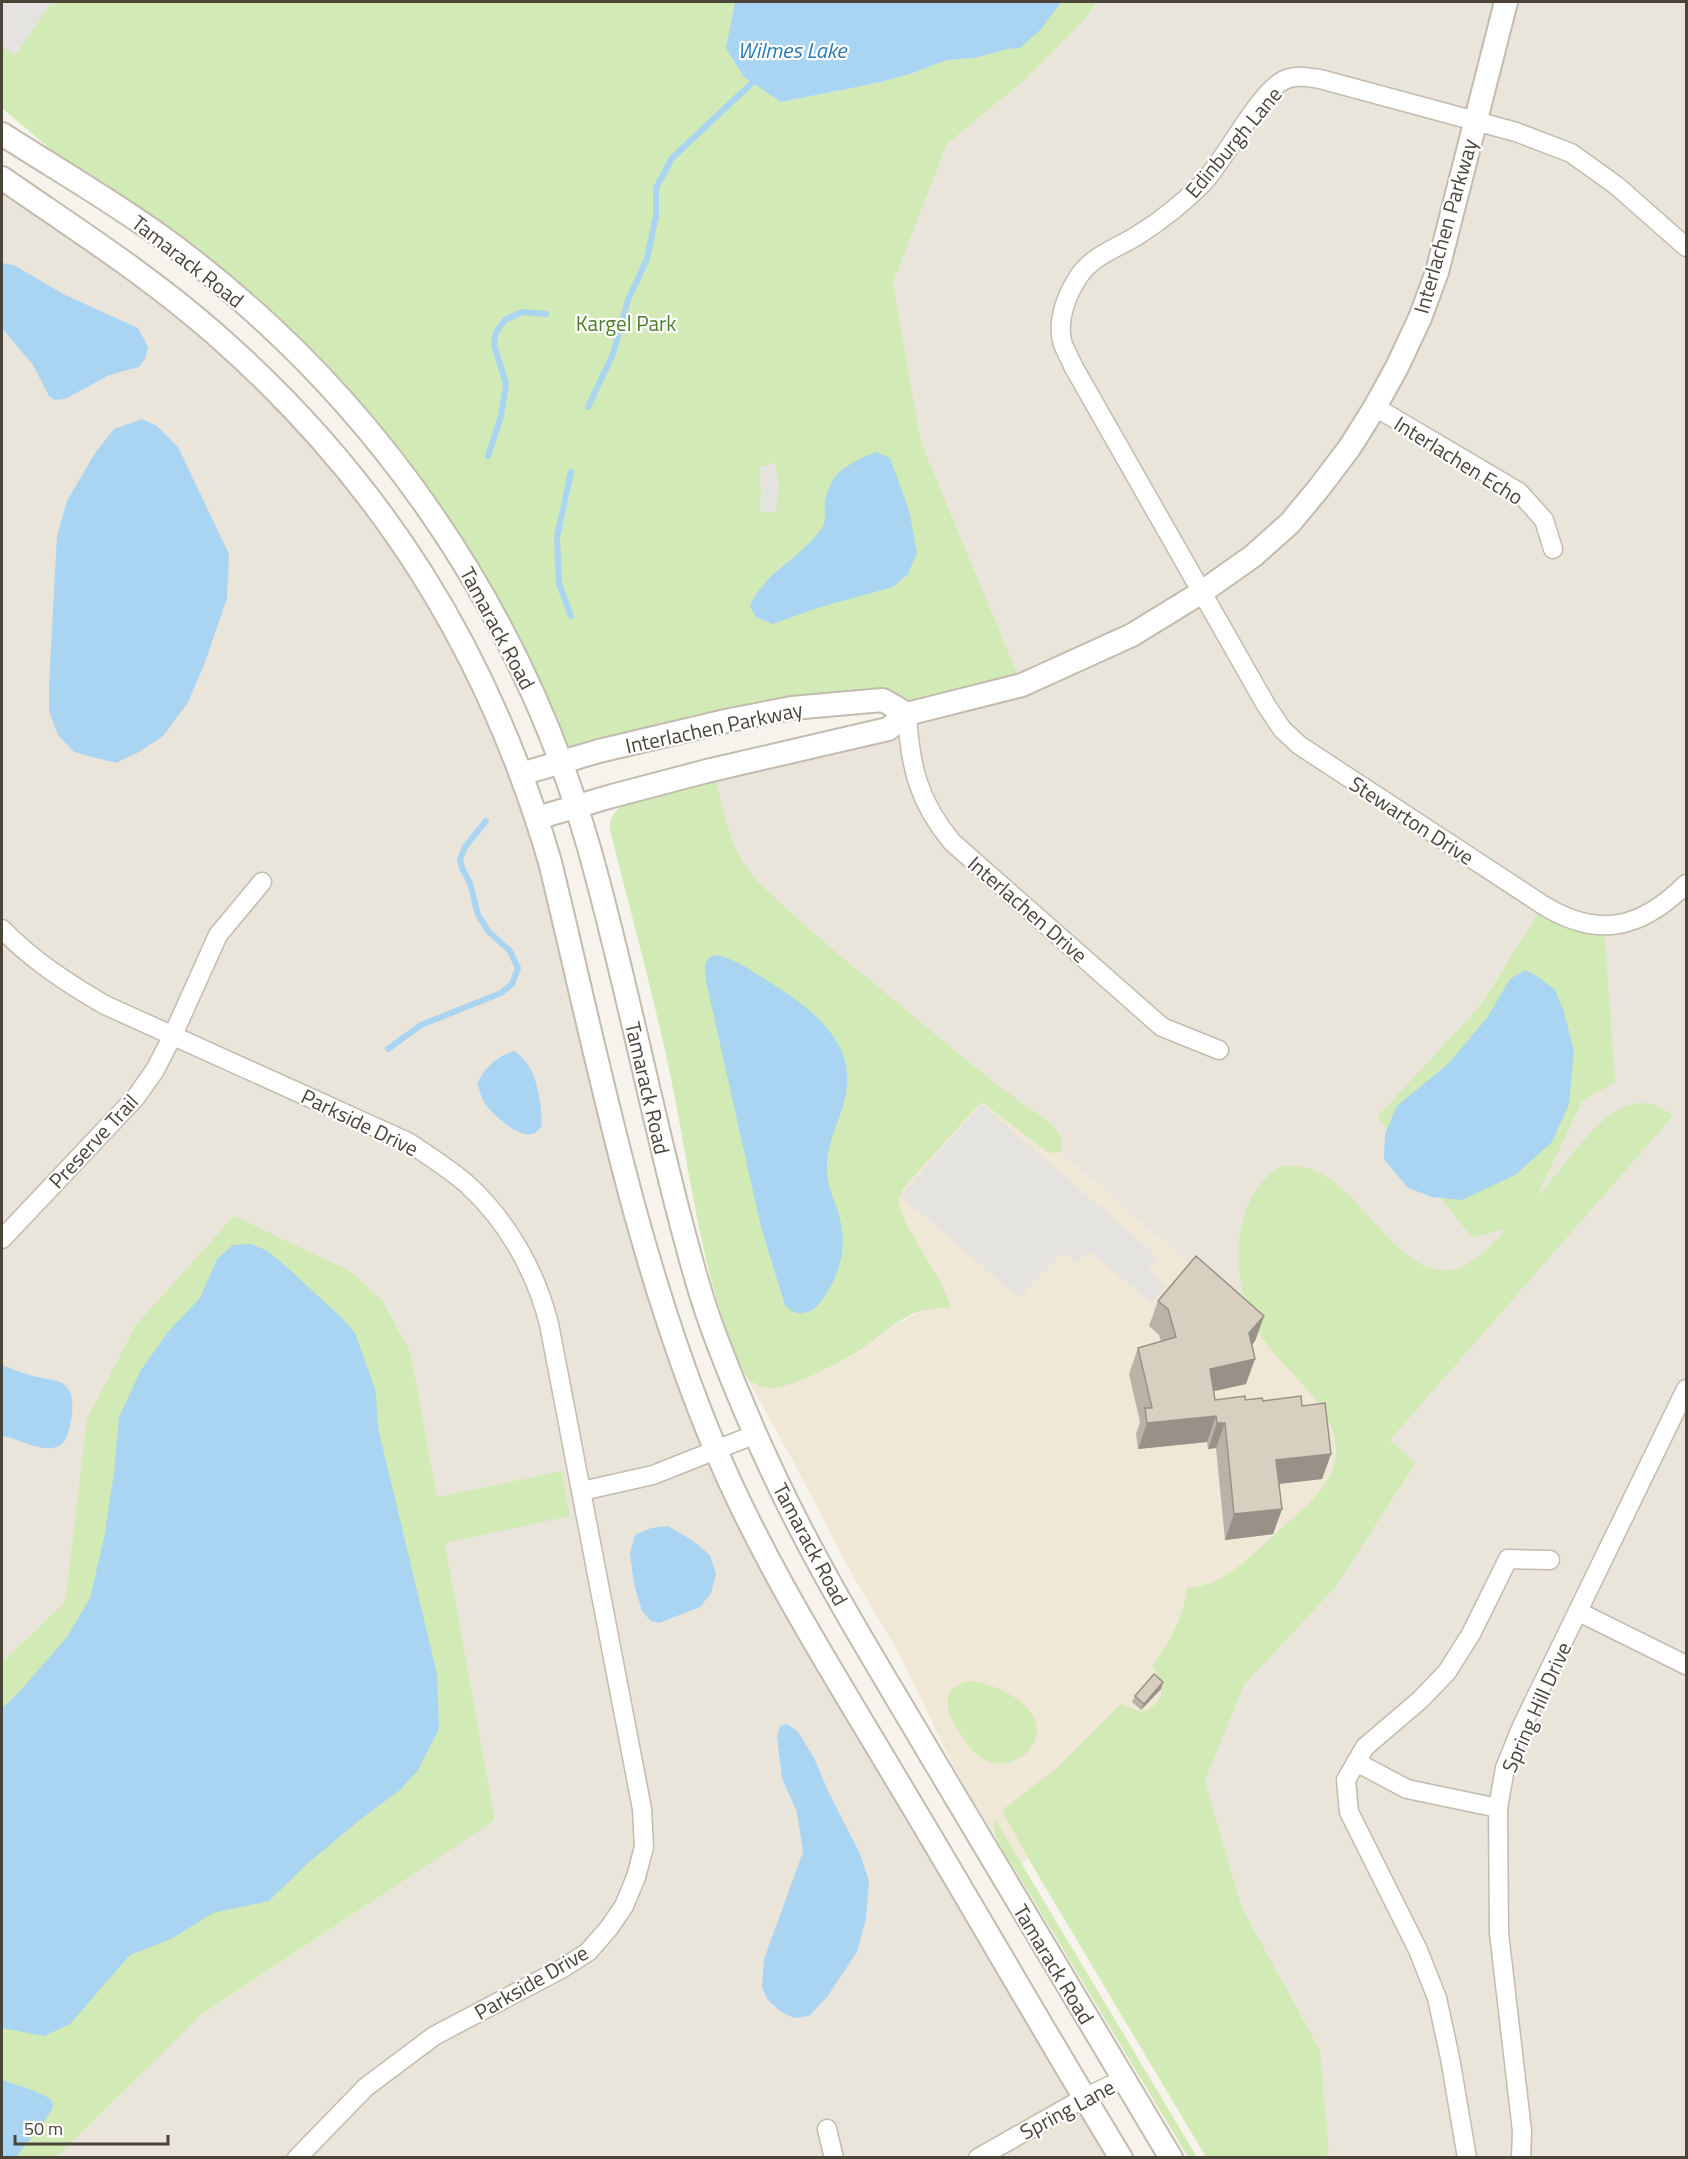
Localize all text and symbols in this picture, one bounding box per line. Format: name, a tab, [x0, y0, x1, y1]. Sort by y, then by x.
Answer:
water label: Wilmes Lake	[738, 33, 848, 67]
street label: Edinburgh Lane	[1177, 79, 1289, 205]
street label: Interlachen Parkway	[1405, 135, 1485, 317]
street label: Tamarack Road	[125, 207, 251, 315]
park label: Kargel Park	[576, 307, 676, 339]
street label: Interlachen Echo	[1388, 408, 1530, 512]
street label: Tamarack Road	[452, 561, 544, 695]
street label: Interlachen Parkway	[622, 693, 806, 761]
street label: Stewarton Drive	[1343, 768, 1481, 872]
street label: Interlachen Drive	[961, 848, 1095, 970]
street label: Tamarack Road	[617, 1019, 679, 1157]
street label: Parkside Drive	[296, 1080, 424, 1164]
street label: Preserve Trail	[41, 1086, 145, 1196]
street label: Tamarack Road	[765, 1477, 857, 1611]
street label: Spring Hill Drive	[1493, 1637, 1579, 1777]
street label: Tamarack Road	[1006, 1898, 1102, 2030]
street label: Parkside Drive	[468, 1936, 594, 2028]
street label: Spring Lane	[1014, 2071, 1120, 2147]
scale bar	[15, 2108, 168, 2146]
text: 50 m	[24, 2115, 63, 2142]

